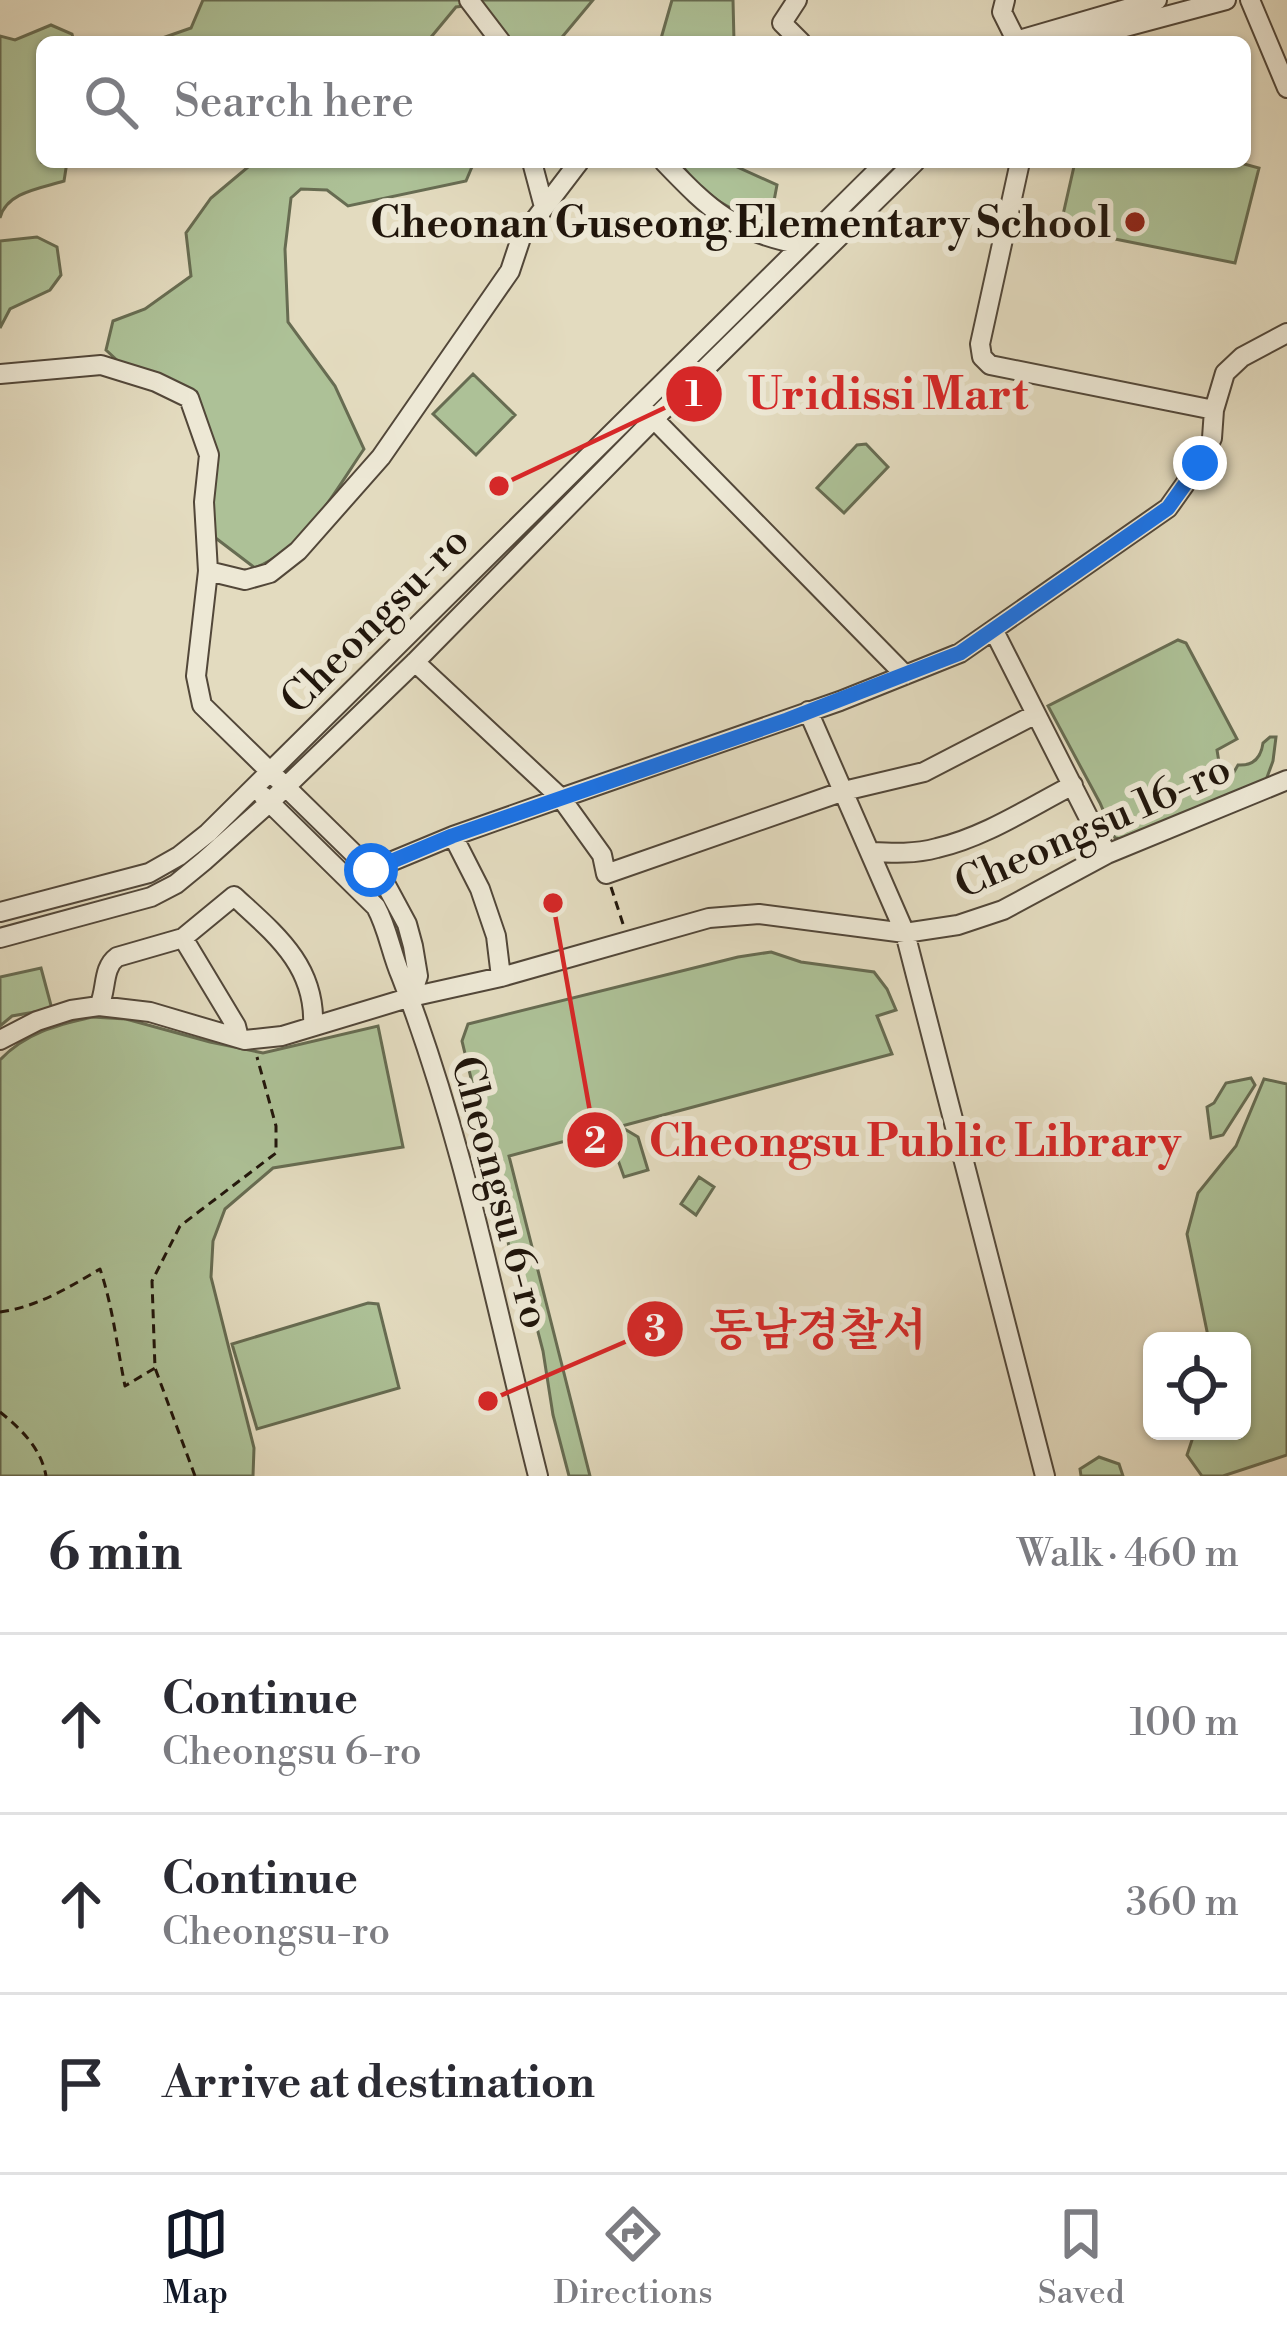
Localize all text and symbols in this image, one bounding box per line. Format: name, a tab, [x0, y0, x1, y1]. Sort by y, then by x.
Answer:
search box	[36, 36, 1251, 168]
icon: search	[78, 69, 144, 135]
text: Search here	[174, 74, 414, 131]
place label: Cheonan Guseong Elementary School	[370, 198, 1111, 251]
marker: Cheonan Guseong Elementary School	[1122, 209, 1148, 235]
callout: Uridissi Mart	[664, 353, 1052, 434]
text: Uridissi Mart	[748, 367, 1029, 424]
text: 1	[685, 373, 703, 418]
route end	[1173, 436, 1227, 490]
street label: Cheongsu-ro	[270, 515, 482, 727]
street label: Cheongsu 16-ro	[947, 743, 1240, 913]
route start	[344, 843, 398, 897]
street label: Cheongsu 6-ro	[437, 1051, 561, 1335]
callout: Cheongsu Public Library	[565, 1100, 1205, 1181]
text: Cheongsu Public Library	[649, 1114, 1182, 1171]
text: 2	[584, 1120, 606, 1165]
callout: 동남경찰서	[625, 1288, 950, 1369]
text: 동남경찰서	[709, 1303, 927, 1360]
text: 3	[644, 1308, 666, 1353]
map controls	[1143, 1332, 1251, 1440]
button: locate	[1143, 1332, 1251, 1440]
text: 6 min	[48, 1522, 182, 1586]
text: Walk · 460 m	[1017, 1530, 1239, 1579]
text: Continue	[162, 1671, 358, 1728]
icon: ahead	[48, 1691, 114, 1757]
text: 100 m	[1130, 1699, 1239, 1748]
text: Cheongsu 6-ro	[162, 1728, 422, 1777]
text: Continue	[162, 1851, 358, 1908]
icon: ahead	[48, 1871, 114, 1937]
text: 360 m	[1126, 1879, 1239, 1928]
text: Cheongsu-ro	[162, 1908, 390, 1957]
icon: arrive	[48, 2051, 114, 2117]
text: Arrive at destination	[162, 2055, 595, 2112]
tab: Map	[163, 2201, 229, 2314]
tab: Directions	[554, 2201, 713, 2314]
tab: Saved	[1038, 2201, 1124, 2314]

